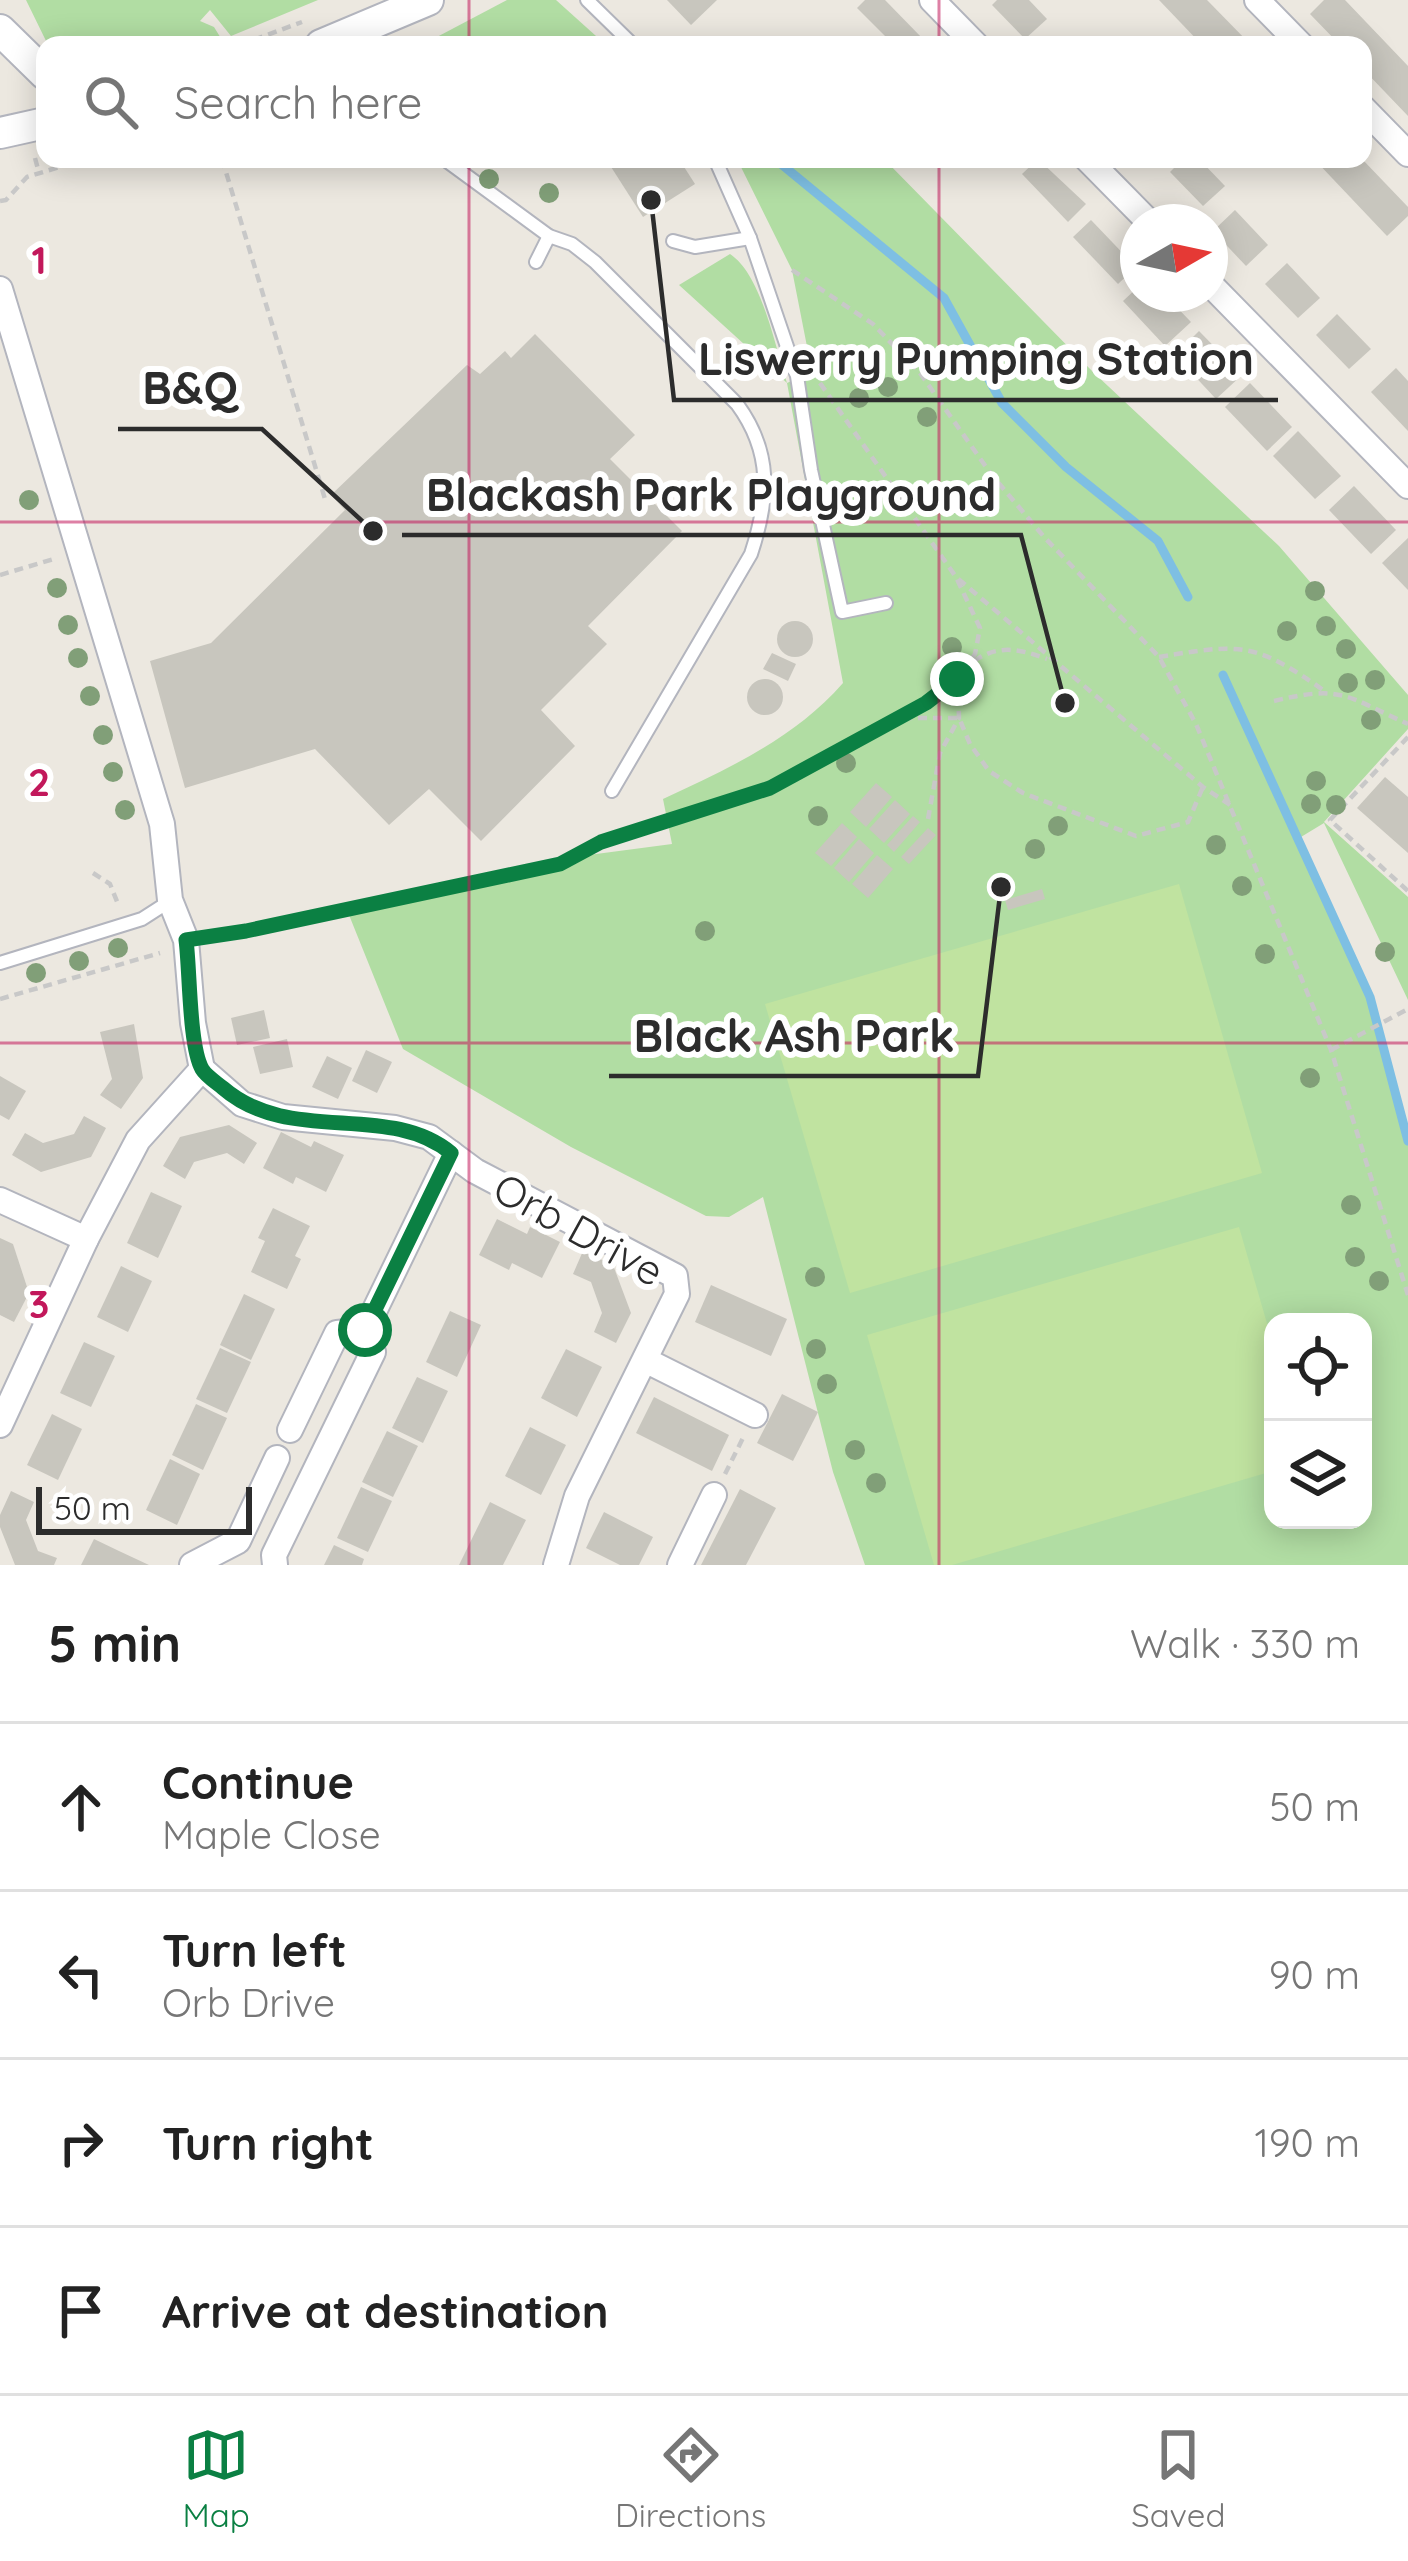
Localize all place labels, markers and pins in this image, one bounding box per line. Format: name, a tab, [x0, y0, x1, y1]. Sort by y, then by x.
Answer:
callout: Liswerry Pumping Station	[674, 319, 1278, 400]
callout: B&Q	[118, 348, 262, 429]
callout: Blackash Park Playground	[402, 454, 1021, 535]
callout: Black Ash Park	[609, 995, 978, 1076]

